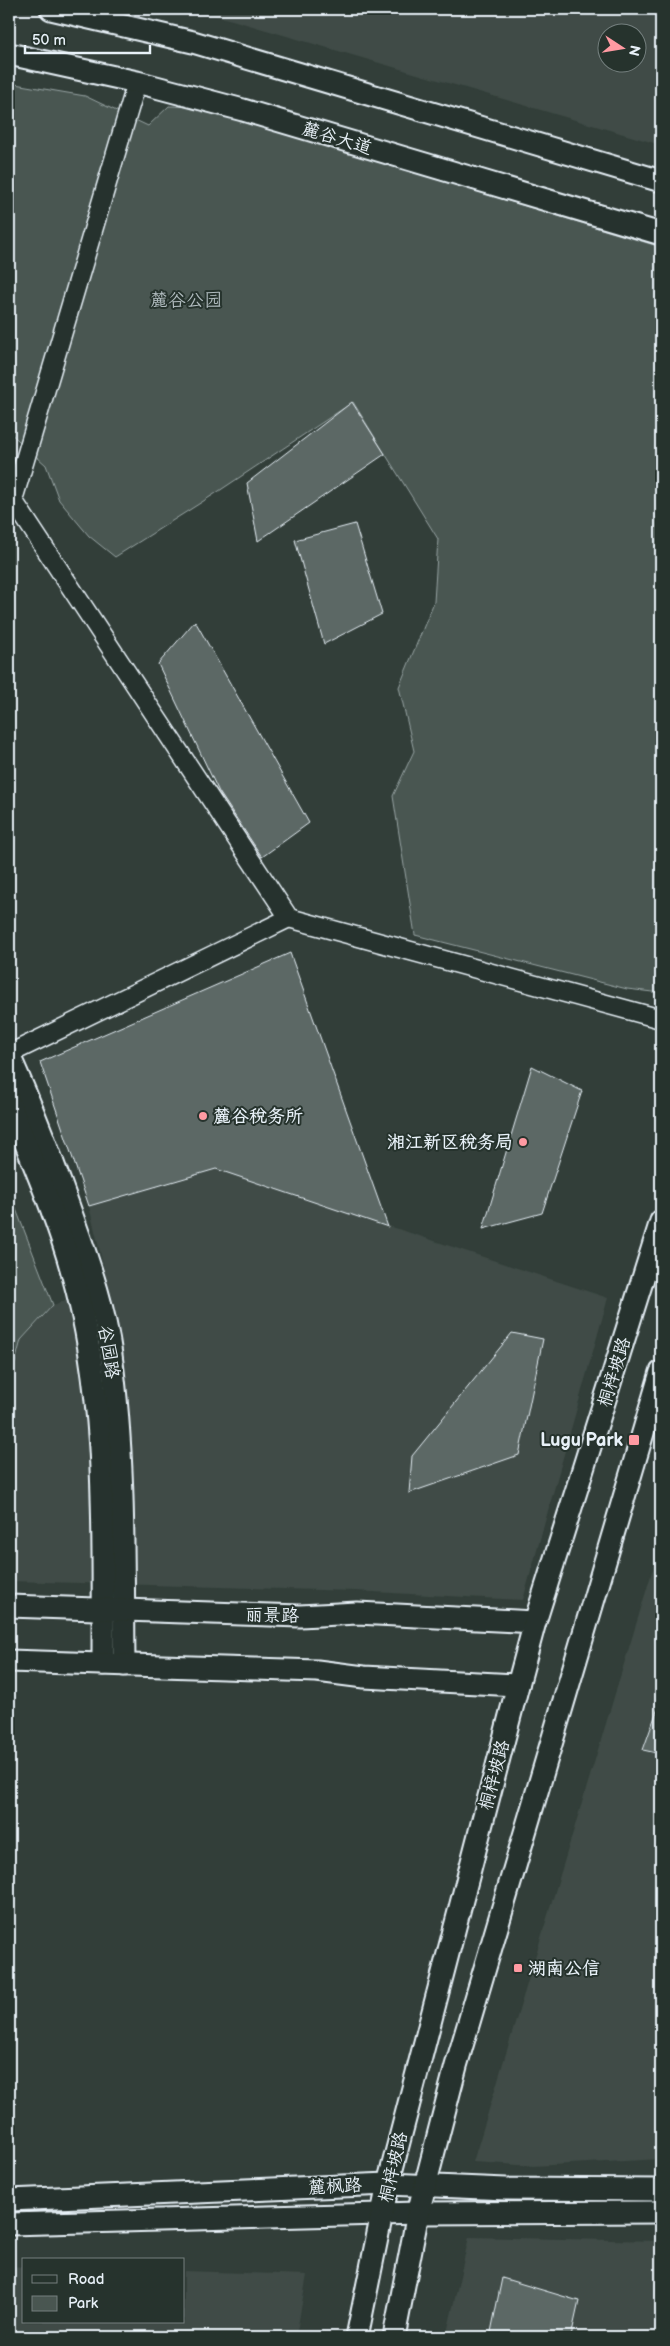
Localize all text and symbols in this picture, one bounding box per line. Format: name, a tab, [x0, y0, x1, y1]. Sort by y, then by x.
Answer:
scale bar	[25, 22, 150, 54]
north arrow	[598, 22, 648, 72]
text: 50 m	[32, 31, 66, 50]
text: N	[625, 44, 644, 58]
street label: 麓谷大道	[299, 118, 374, 159]
park label: 麓谷公园	[150, 290, 222, 311]
place label: 麓谷税务所	[213, 1106, 303, 1127]
marker: 麓谷税务所	[197, 1110, 209, 1122]
place label: 湘江新区税务局	[387, 1132, 513, 1153]
marker: 湘江新区税务局	[517, 1136, 529, 1148]
street label: 谷园路	[94, 1324, 123, 1380]
street label: 桐梓坡路	[594, 1335, 635, 1410]
place label: Lugu Park	[540, 1430, 624, 1451]
marker: Lugu Park	[627, 1433, 641, 1447]
street label: 丽景路	[245, 1605, 299, 1626]
street label: 桐梓坡路	[475, 1738, 514, 1813]
place label: 湖南公信	[528, 1958, 600, 1979]
marker: 湖南公信	[512, 1962, 524, 1974]
street label: 桐梓坡路	[375, 2130, 412, 2205]
street label: 麓枫路	[308, 2175, 363, 2198]
legend	[22, 2258, 185, 2324]
text: Road	[68, 2270, 104, 2289]
text: Park	[68, 2294, 99, 2313]

